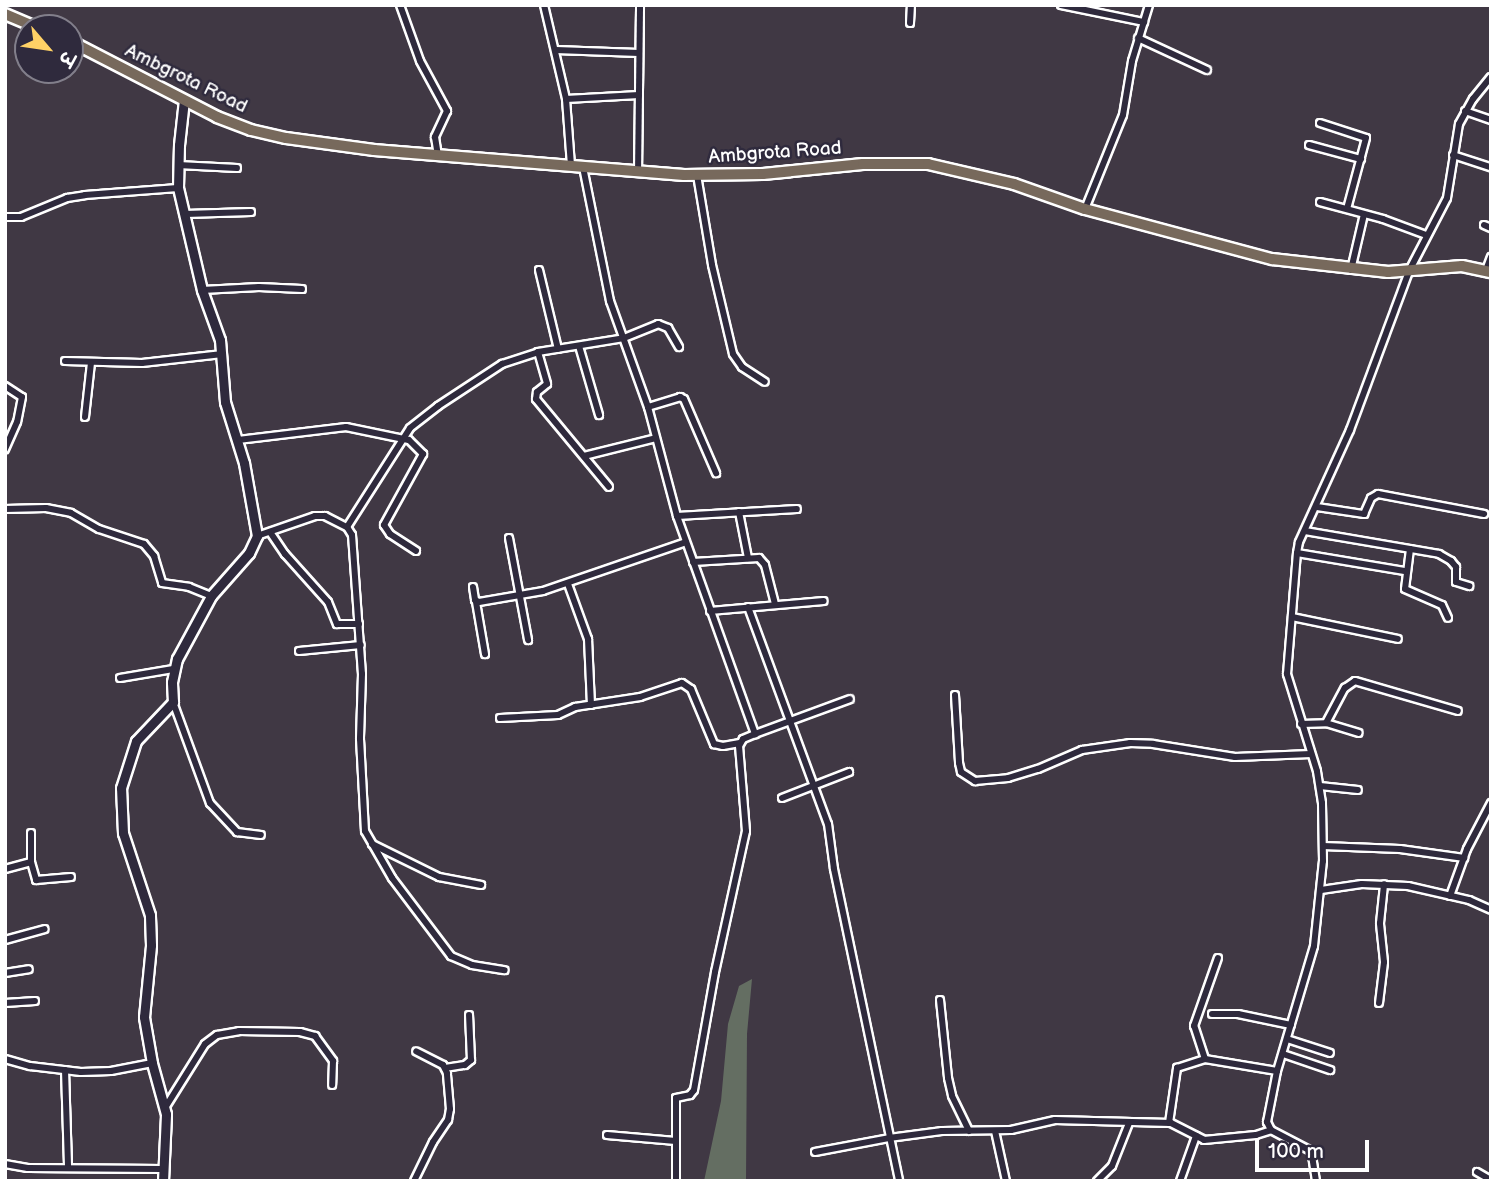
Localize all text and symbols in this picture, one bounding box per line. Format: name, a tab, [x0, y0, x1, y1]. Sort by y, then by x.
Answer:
north arrow	[14, 14, 84, 84]
street label: Ambgrota Road	[121, 40, 251, 118]
text: उ	[53, 47, 79, 70]
street label: Ambgrota Road	[708, 137, 842, 169]
scale bar	[1258, 1126, 1372, 1170]
text: 100 m	[1268, 1139, 1324, 1164]

